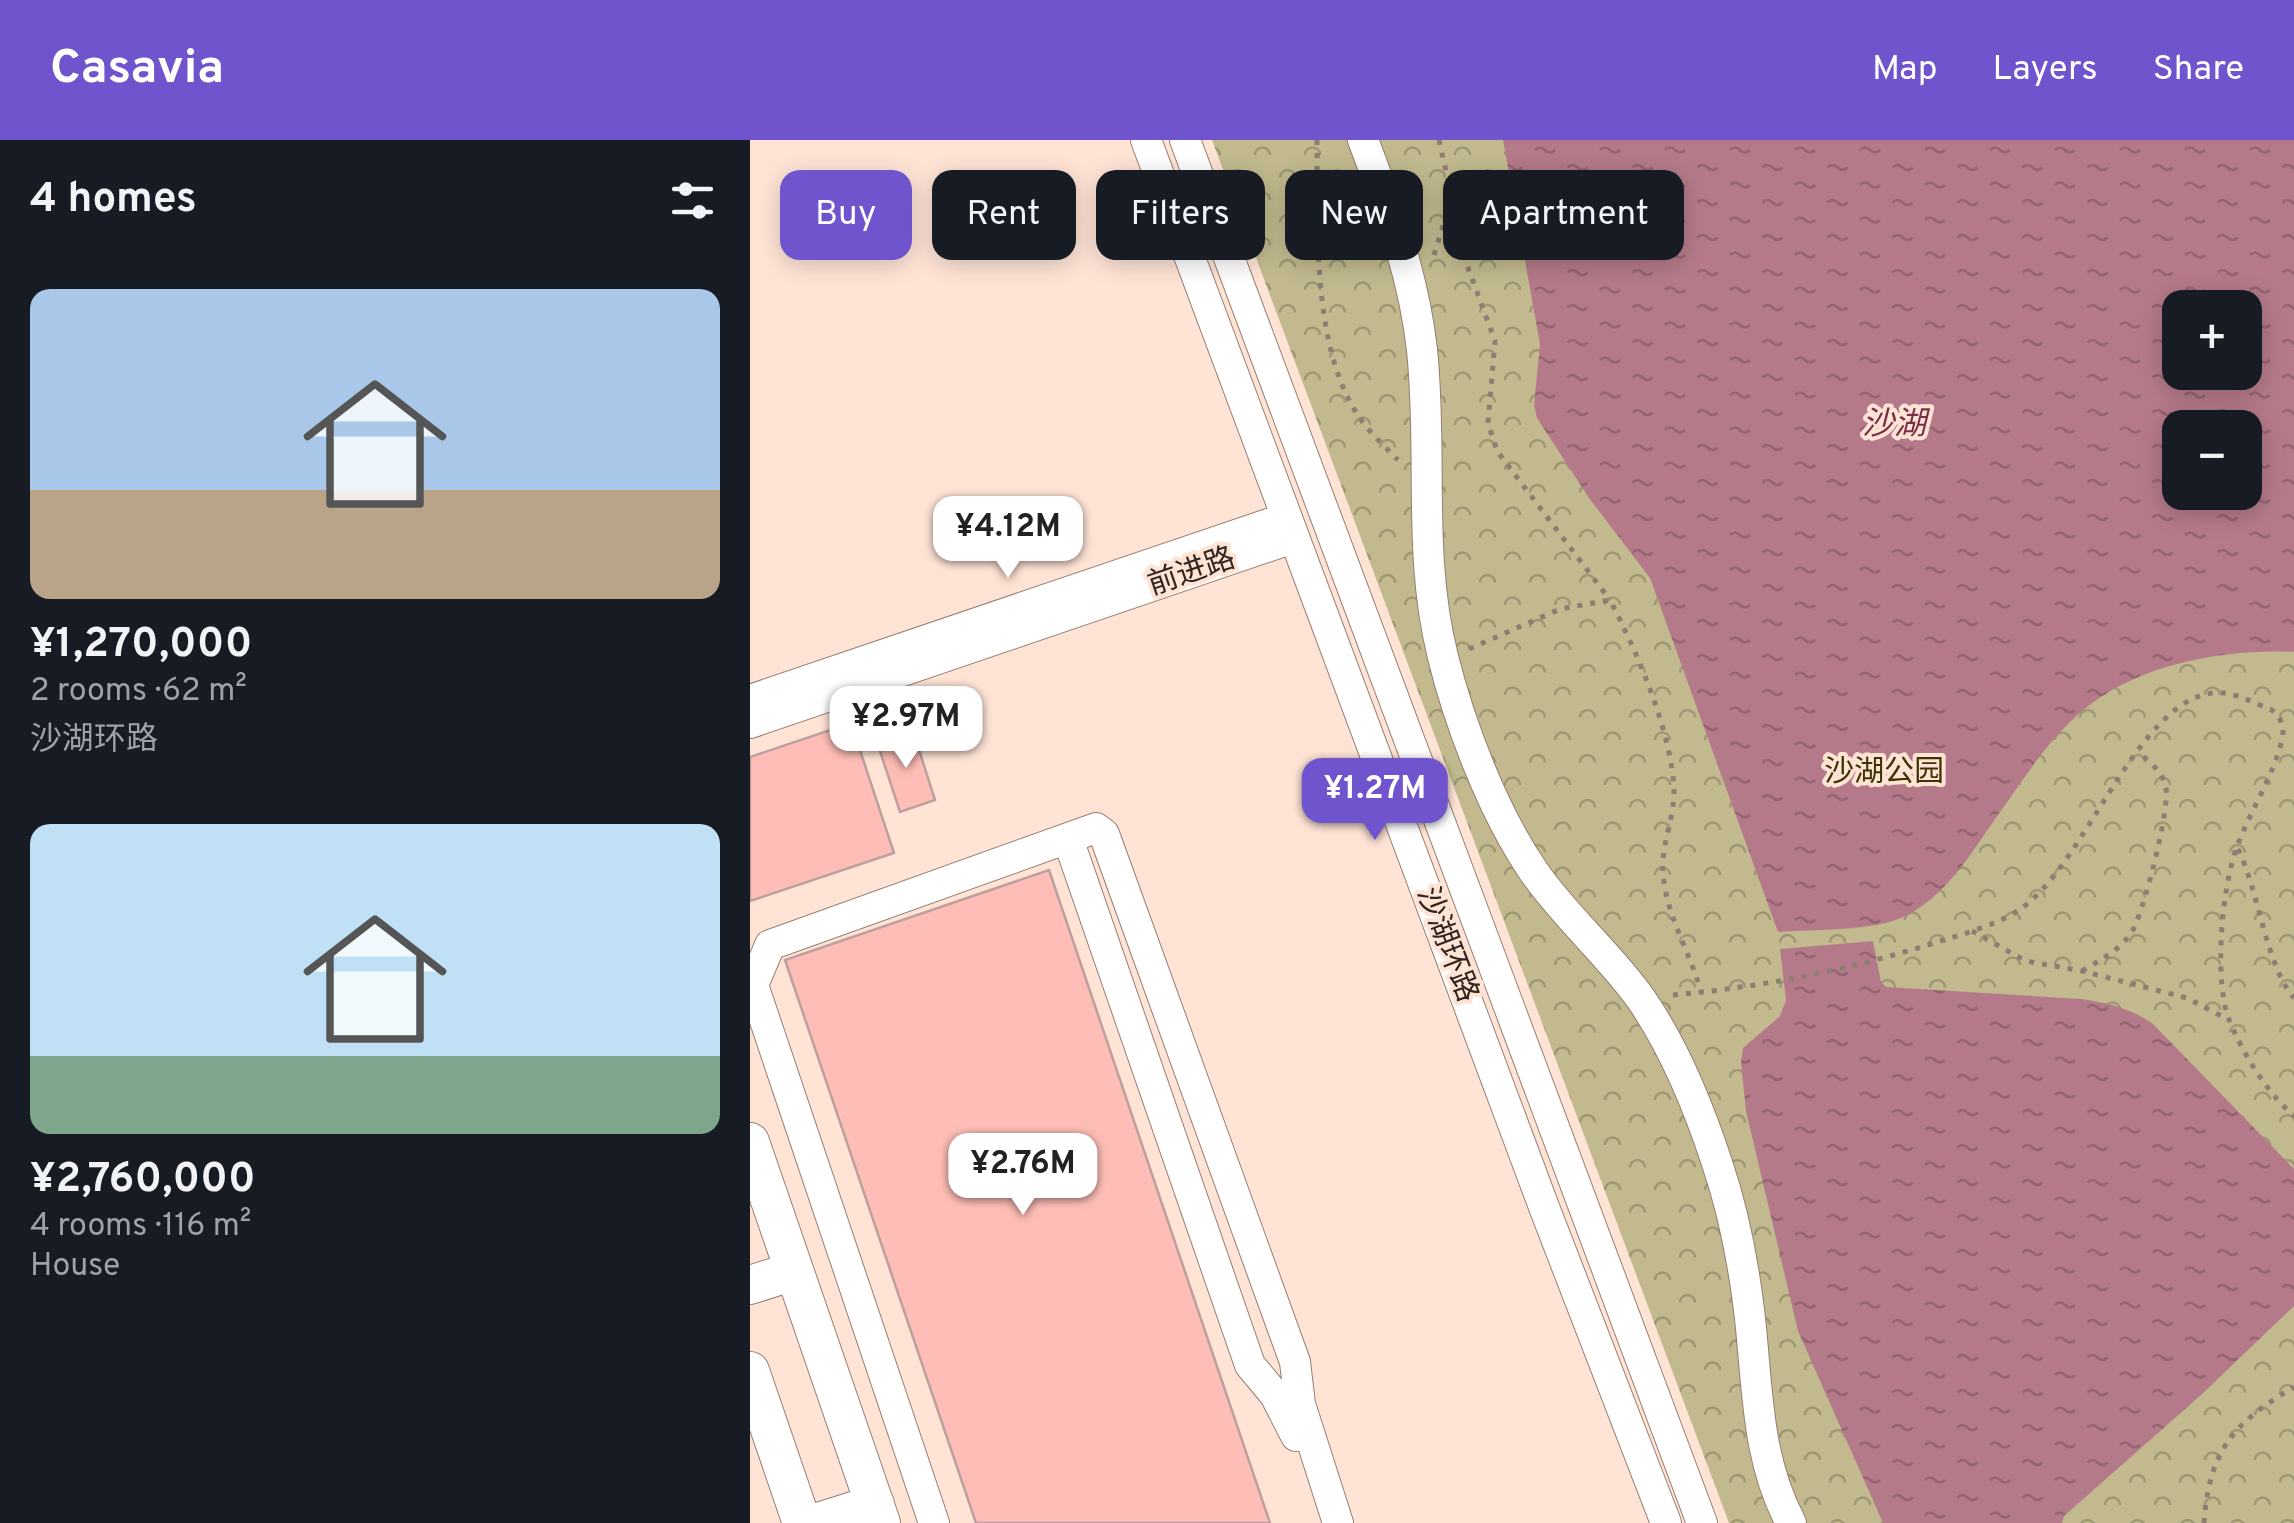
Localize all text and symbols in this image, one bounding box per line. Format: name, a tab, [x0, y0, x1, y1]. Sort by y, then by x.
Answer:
text: Casavia	[50, 40, 224, 100]
text: Map	[1872, 48, 1938, 92]
text: Layers	[1993, 48, 2098, 92]
text: Share	[2153, 48, 2244, 92]
chip: Buy	[780, 170, 912, 260]
chip: Rent	[932, 170, 1076, 260]
chip: Filters	[1096, 170, 1265, 260]
chip: New	[1285, 170, 1423, 260]
chip: Apartment	[1443, 170, 1684, 260]
icon: filters	[665, 173, 720, 228]
text: 4 homes	[30, 174, 197, 227]
map controls	[2162, 290, 2262, 510]
button: +	[2162, 290, 2262, 390]
icon: home	[285, 354, 465, 534]
water label: 沙湖	[1862, 406, 1931, 446]
button: −	[2162, 410, 2262, 510]
pin: ¥4.12M	[927, 496, 1089, 581]
text: ¥4.12M	[955, 508, 1061, 548]
street label: 前进路	[1143, 541, 1241, 605]
text: ¥1,270,000	[30, 619, 252, 672]
text: 2 rooms · 62 m²	[30, 672, 247, 712]
pin: ¥2.97M	[825, 686, 987, 771]
text: ¥2.97M	[852, 698, 960, 738]
text: 沙湖环路	[30, 721, 158, 761]
park label: 沙湖公园	[1824, 755, 1944, 792]
pin: ¥1.27M	[1294, 758, 1456, 843]
text: ¥1.27M	[1324, 770, 1426, 810]
street label: 沙湖环路	[1407, 882, 1485, 1008]
icon: home	[285, 889, 465, 1069]
pin: ¥2.76M	[942, 1133, 1104, 1218]
text: ¥2.76M	[970, 1145, 1076, 1185]
text: ¥2,760,000	[30, 1154, 256, 1207]
text: 4 rooms · 116 m²	[30, 1207, 251, 1247]
text: House	[30, 1247, 120, 1287]

